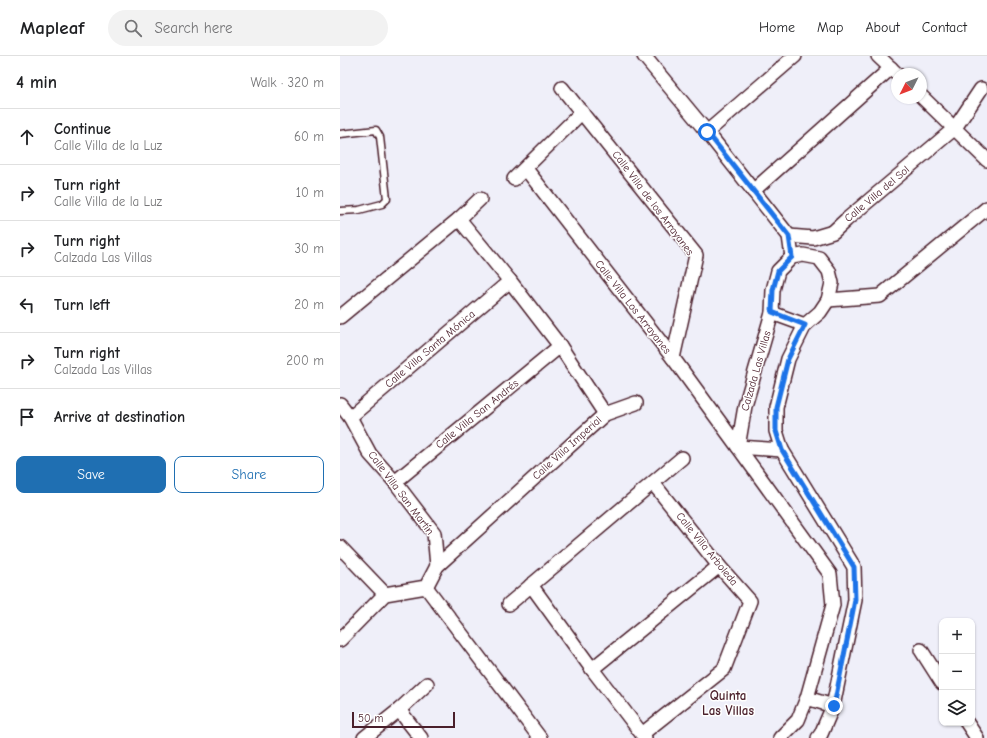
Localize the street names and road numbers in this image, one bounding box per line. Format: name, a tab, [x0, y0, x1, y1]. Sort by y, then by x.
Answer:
street label: Calle Villa de los Arrayanes	[609, 148, 697, 258]
street label: Calle Villa del Sol	[842, 163, 912, 225]
street label: Calle Villa Los Arrayanes	[592, 257, 674, 357]
street label: Calle Villa Santa Mónica	[382, 308, 478, 390]
street label: Calzada Las Villas	[738, 329, 774, 413]
street label: Calle Villa San Andrés	[433, 376, 521, 451]
street label: Calle Villa Imperial	[530, 413, 604, 483]
street label: Calle Villa San Martín	[365, 449, 437, 537]
street label: Calle Villa Arboleda	[673, 510, 741, 588]

